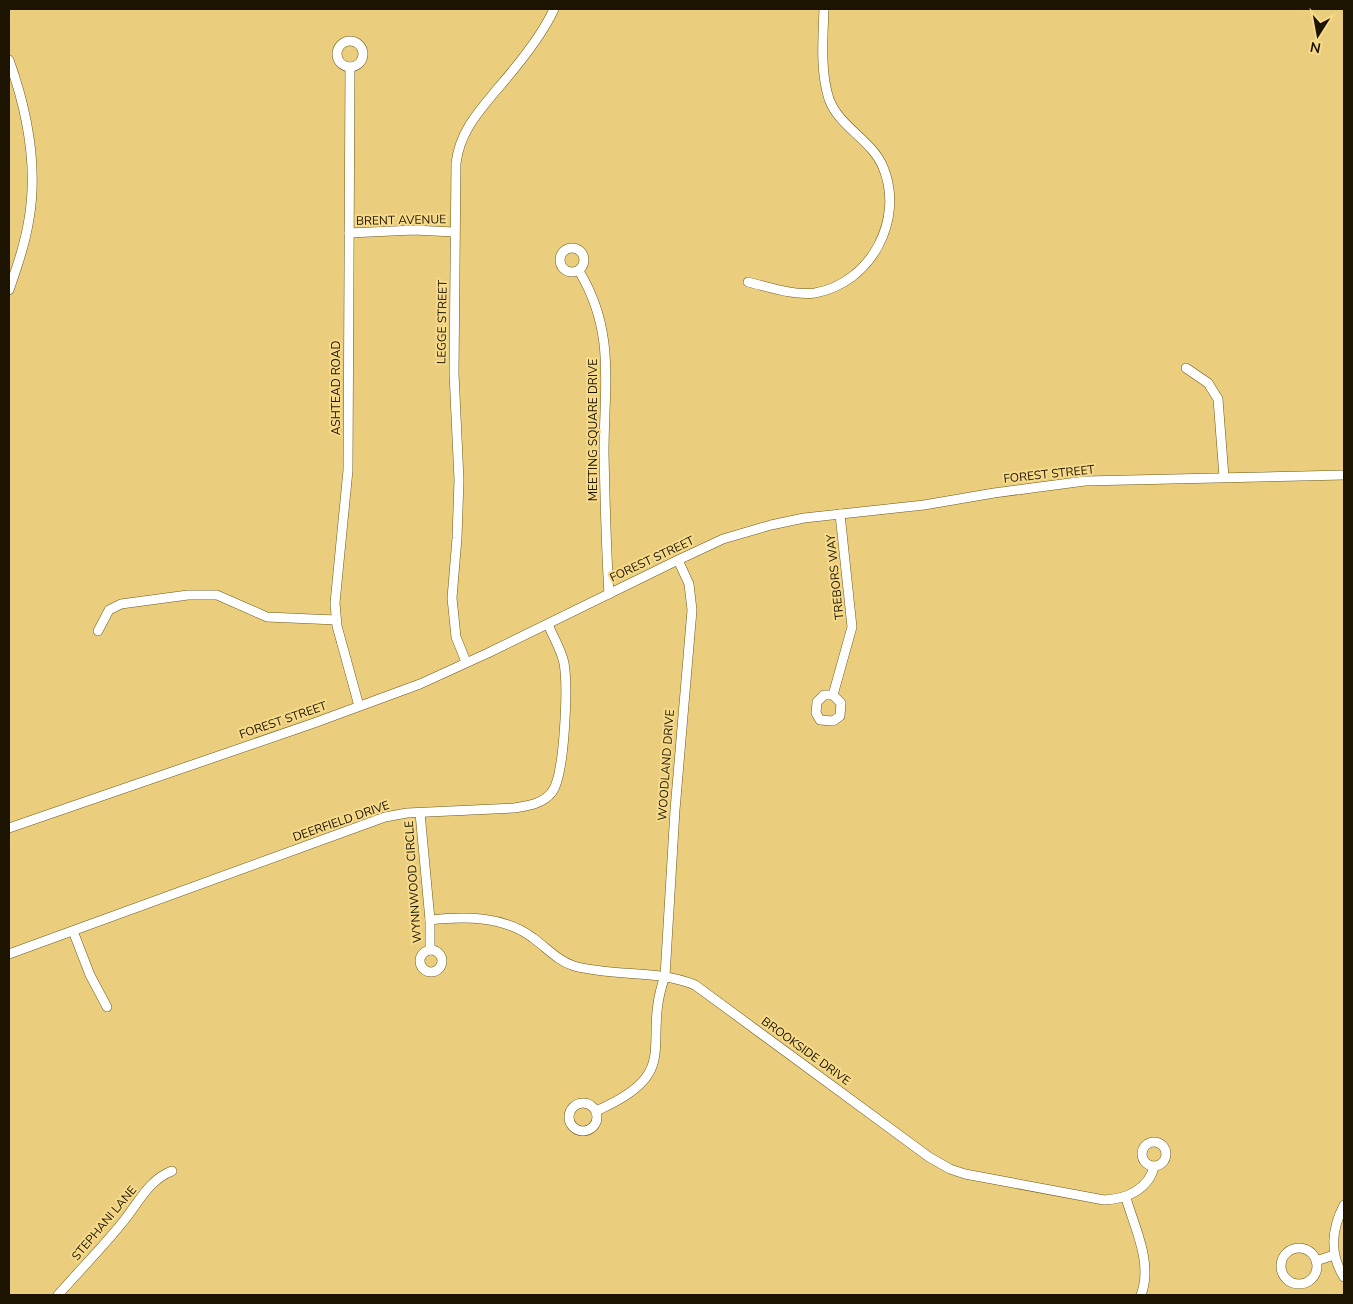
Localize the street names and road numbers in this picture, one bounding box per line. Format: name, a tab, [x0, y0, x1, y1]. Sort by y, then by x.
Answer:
street label: BRENT AVENUE	[356, 211, 446, 229]
street label: LEGGE STREET	[433, 279, 451, 364]
street label: ASHTEAD ROAD	[328, 341, 344, 435]
street label: MEETING SQUARE DRIVE	[585, 359, 601, 501]
street label: FOREST STREET	[1003, 461, 1096, 487]
street label: FOREST STREET	[607, 532, 698, 586]
street label: TREBORS WAY	[822, 533, 847, 620]
street label: FOREST STREET	[237, 697, 330, 742]
street label: WOODLAND DRIVE	[654, 709, 678, 821]
street label: DEERFIELD DRIVE	[290, 797, 392, 845]
street label: WYNNWOOD CIRCLE	[401, 820, 425, 944]
street label: BROOKSIDE DRIVE	[758, 1013, 854, 1089]
street label: STEPHANI LANE	[68, 1182, 140, 1264]

